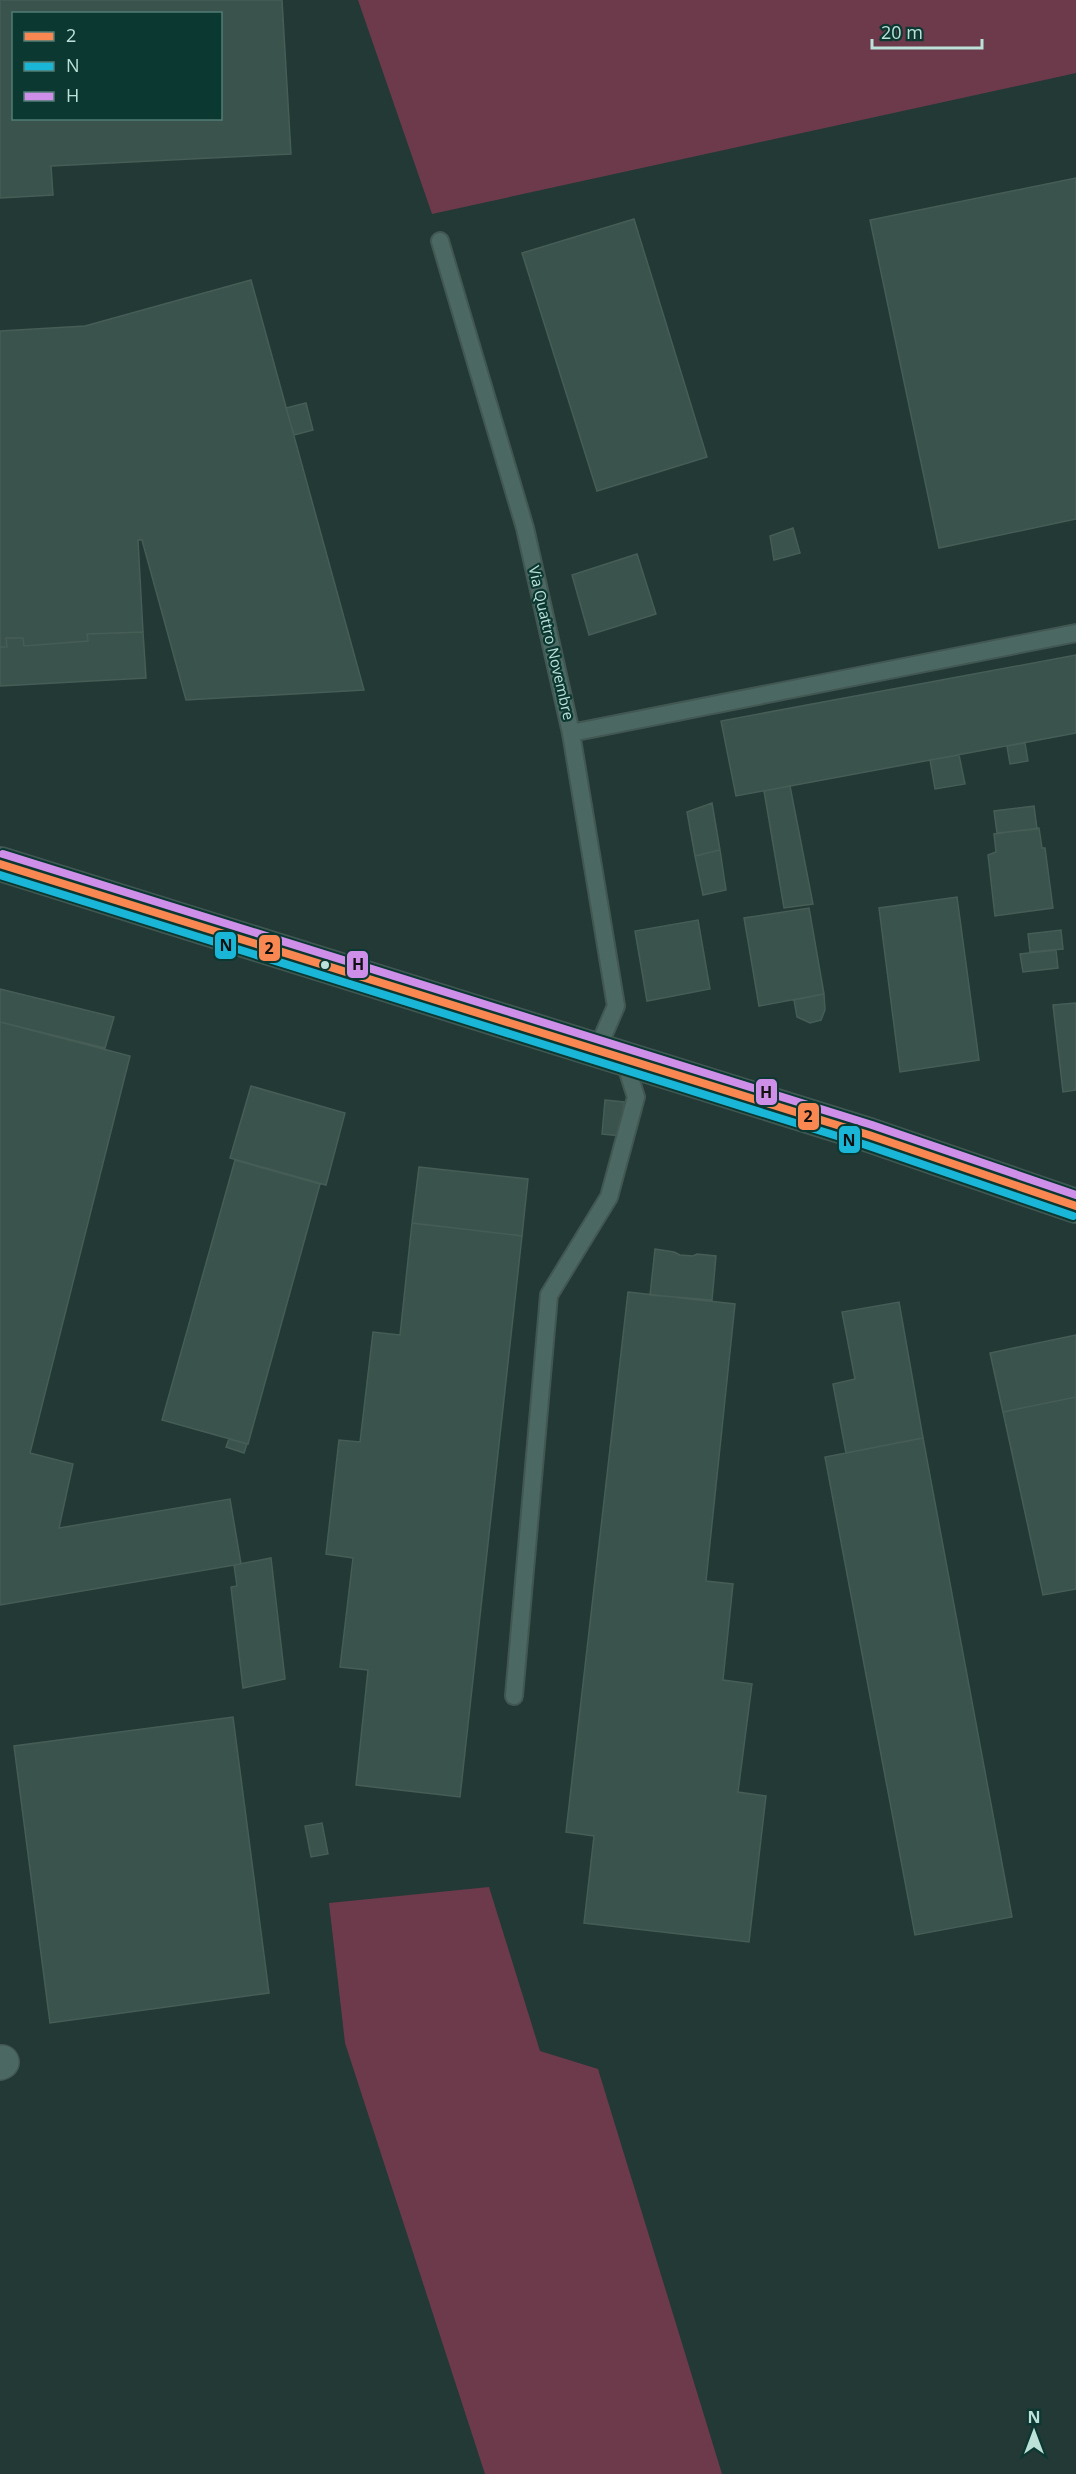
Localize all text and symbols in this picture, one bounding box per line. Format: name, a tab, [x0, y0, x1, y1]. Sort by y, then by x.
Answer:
legend	[12, 12, 222, 120]
scale bar	[872, 12, 982, 50]
text: 20 m	[881, 20, 923, 44]
text: 2	[66, 23, 76, 47]
text: N	[66, 53, 80, 77]
text: H	[66, 83, 79, 107]
street label: Via Quattro Novembre	[524, 564, 579, 722]
line badge: N	[214, 931, 237, 960]
text: N	[219, 934, 233, 956]
line badge: 2	[258, 934, 281, 962]
text: 2	[264, 937, 274, 959]
line badge: H	[346, 950, 369, 979]
text: H	[352, 953, 364, 975]
unlabelled marker	[319, 959, 331, 971]
line badge: H	[755, 1078, 778, 1106]
text: H	[760, 1081, 772, 1103]
line badge: 2	[797, 1102, 820, 1131]
text: 2	[803, 1105, 813, 1127]
line badge: N	[838, 1125, 861, 1154]
text: N	[842, 1129, 856, 1151]
north arrow	[1004, 2402, 1064, 2462]
text: N	[1027, 2406, 1041, 2428]

